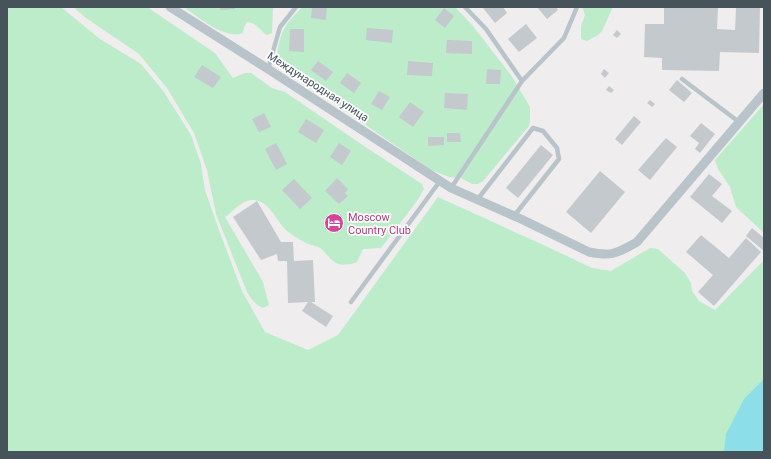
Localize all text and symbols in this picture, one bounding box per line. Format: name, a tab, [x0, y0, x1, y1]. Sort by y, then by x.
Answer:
street label: Международная улица	[265, 49, 371, 125]
place label: Moscow Country Club	[348, 211, 411, 237]
hotel icon: Moscow Country Club	[323, 212, 345, 234]

